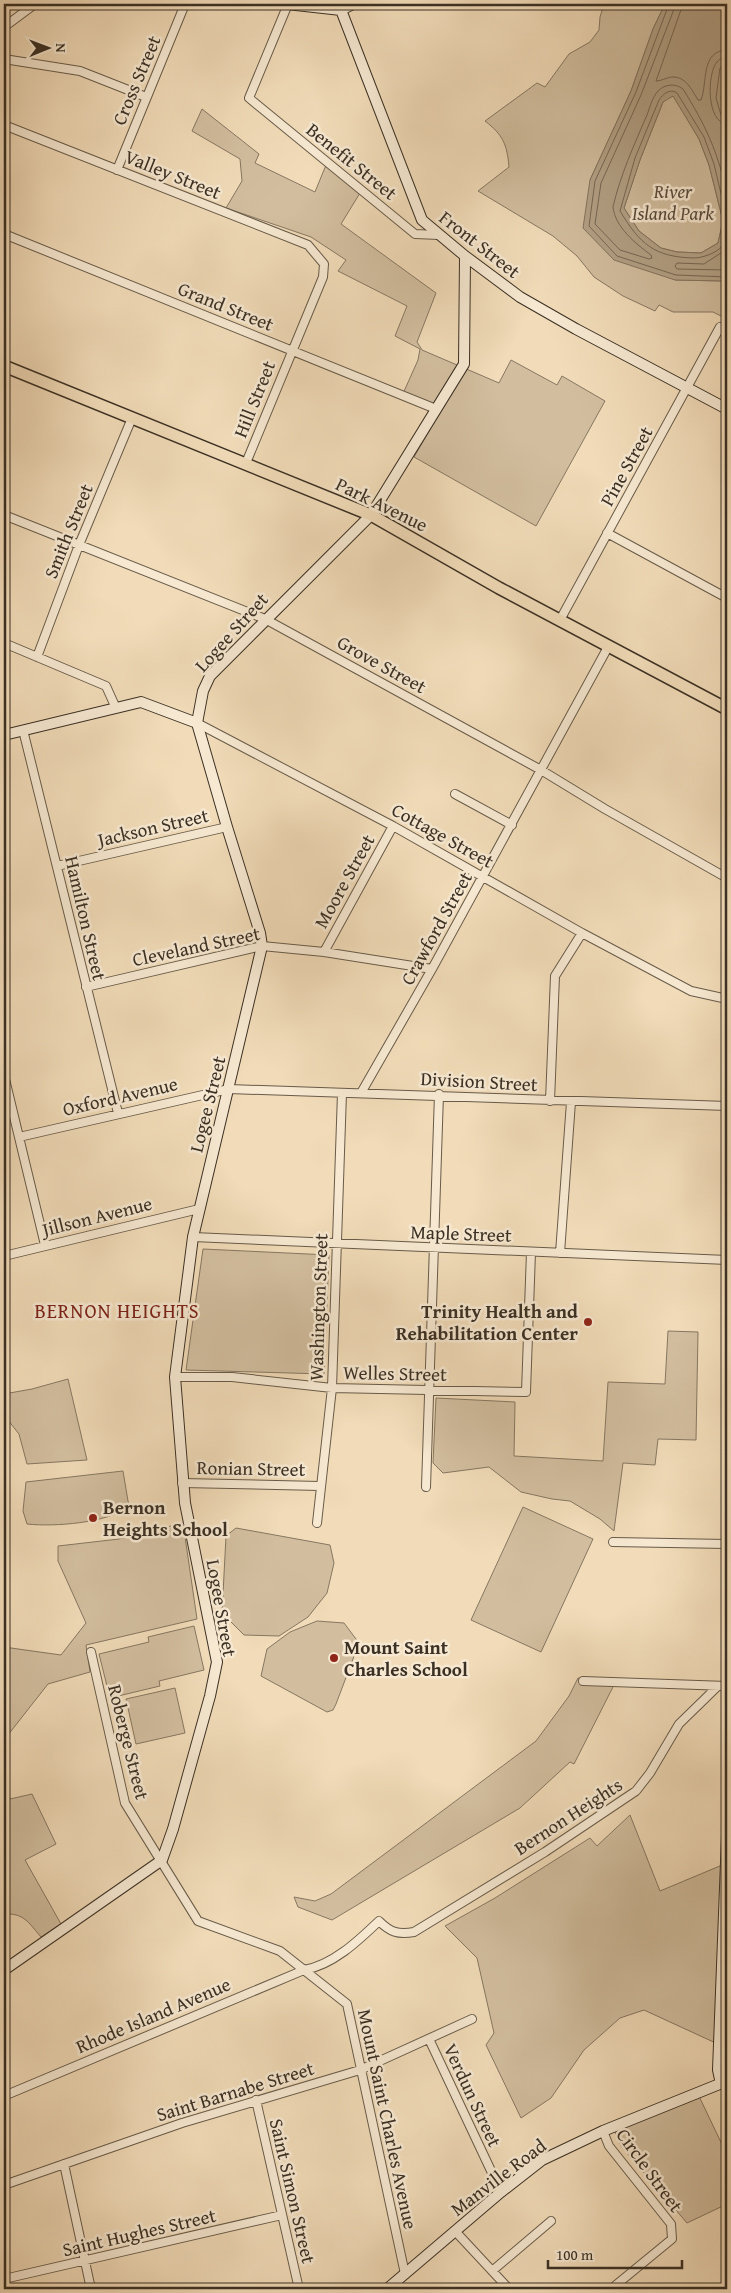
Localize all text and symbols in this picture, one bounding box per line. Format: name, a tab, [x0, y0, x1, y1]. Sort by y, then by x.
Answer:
north arrow	[22, 22, 72, 72]
street label: Cross Street	[105, 31, 168, 129]
text: N	[51, 43, 71, 53]
street label: Benefit Street	[301, 116, 404, 207]
street label: Valley Street	[121, 142, 226, 206]
park label: River Island Park	[632, 177, 714, 227]
street label: Front Street	[434, 203, 527, 285]
street label: Grand Street	[174, 274, 278, 338]
street label: Hill Street	[226, 356, 282, 442]
street label: Pine Street	[593, 421, 660, 511]
street label: Park Avenue	[331, 470, 433, 538]
street label: Smith Street	[36, 479, 100, 582]
street label: Logee Street	[188, 586, 275, 678]
street label: Grove Street	[332, 628, 432, 700]
street label: Cottage Street	[387, 795, 499, 875]
street label: Jackson Street	[93, 801, 211, 854]
street label: Moore Street	[307, 829, 382, 933]
street label: Hamilton Street	[58, 853, 114, 983]
street label: Crawford Street	[393, 866, 479, 990]
street label: Cleveland Street	[130, 919, 263, 973]
street label: Logee Street	[182, 1053, 233, 1155]
street label: Division Street	[420, 1064, 539, 1098]
street label: Oxford Avenue	[60, 1069, 180, 1123]
street label: Jillson Avenue	[37, 1189, 155, 1244]
street label: Maple Street	[410, 1217, 512, 1249]
street label: Washington Street	[301, 1233, 335, 1381]
district label: BERNON HEIGHTS	[34, 1296, 200, 1325]
place label: Trinity Health and Rehabilitation Center	[396, 1297, 578, 1347]
marker: Trinity Health and Rehabilitation Center	[582, 1316, 594, 1328]
street label: Welles Street	[343, 1358, 447, 1388]
street label: Ronian Street	[196, 1453, 306, 1483]
place label: Bernon Heights School	[103, 1493, 228, 1543]
marker: Bernon Heights School	[87, 1512, 99, 1524]
street label: Logee Street	[200, 1557, 244, 1659]
place label: Mount Saint Charles School	[344, 1633, 468, 1683]
marker: Mount Saint Charles School	[328, 1652, 340, 1664]
street label: Roberge Street	[101, 1681, 157, 1803]
street label: Bernon Heights	[508, 1770, 628, 1862]
street label: Rhode Island Avenue	[71, 1970, 235, 2060]
street label: Mount Saint Charles Avenue	[351, 2006, 425, 2232]
street label: Verdun Street	[437, 2039, 509, 2152]
street label: Saint Barnabe Street	[153, 2054, 317, 2128]
street label: Saint Simon Street	[263, 2116, 323, 2266]
street label: Circle Street	[610, 2122, 690, 2218]
street label: Manville Road	[444, 2131, 552, 2222]
street label: Saint Hughes Street	[59, 2201, 219, 2263]
scale bar	[548, 2238, 682, 2270]
text: 100 m	[556, 2244, 594, 2265]

